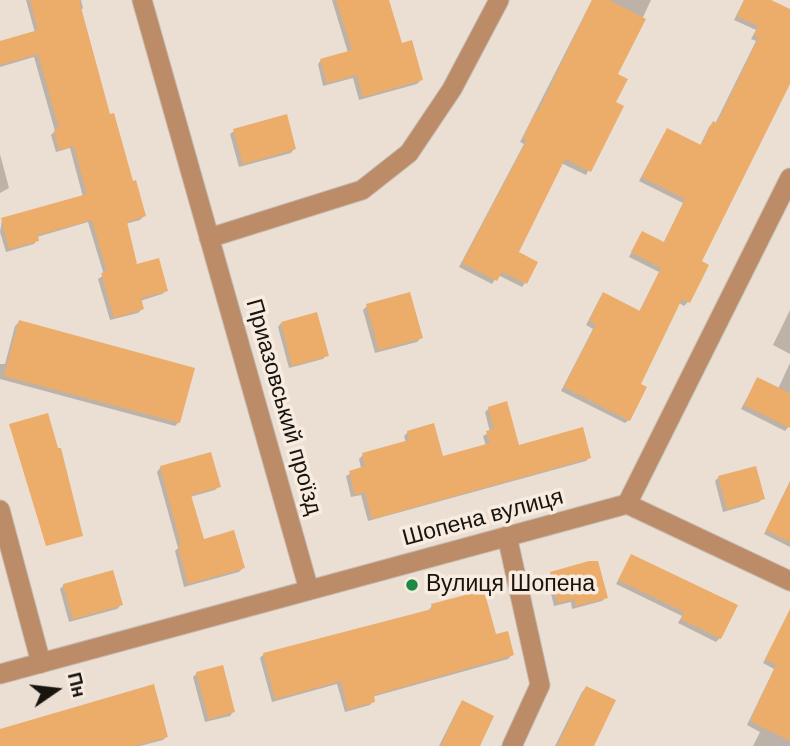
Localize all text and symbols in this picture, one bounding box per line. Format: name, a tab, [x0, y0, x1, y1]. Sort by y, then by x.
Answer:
street label: Приазовський проїзд	[239, 296, 327, 518]
street label: Шопена вулиця	[399, 483, 567, 553]
place label: Вулиця Шопена	[426, 571, 595, 599]
marker: Вулиця Шопена	[404, 577, 420, 593]
north arrow	[21, 655, 91, 725]
text: Пн	[64, 670, 90, 700]

